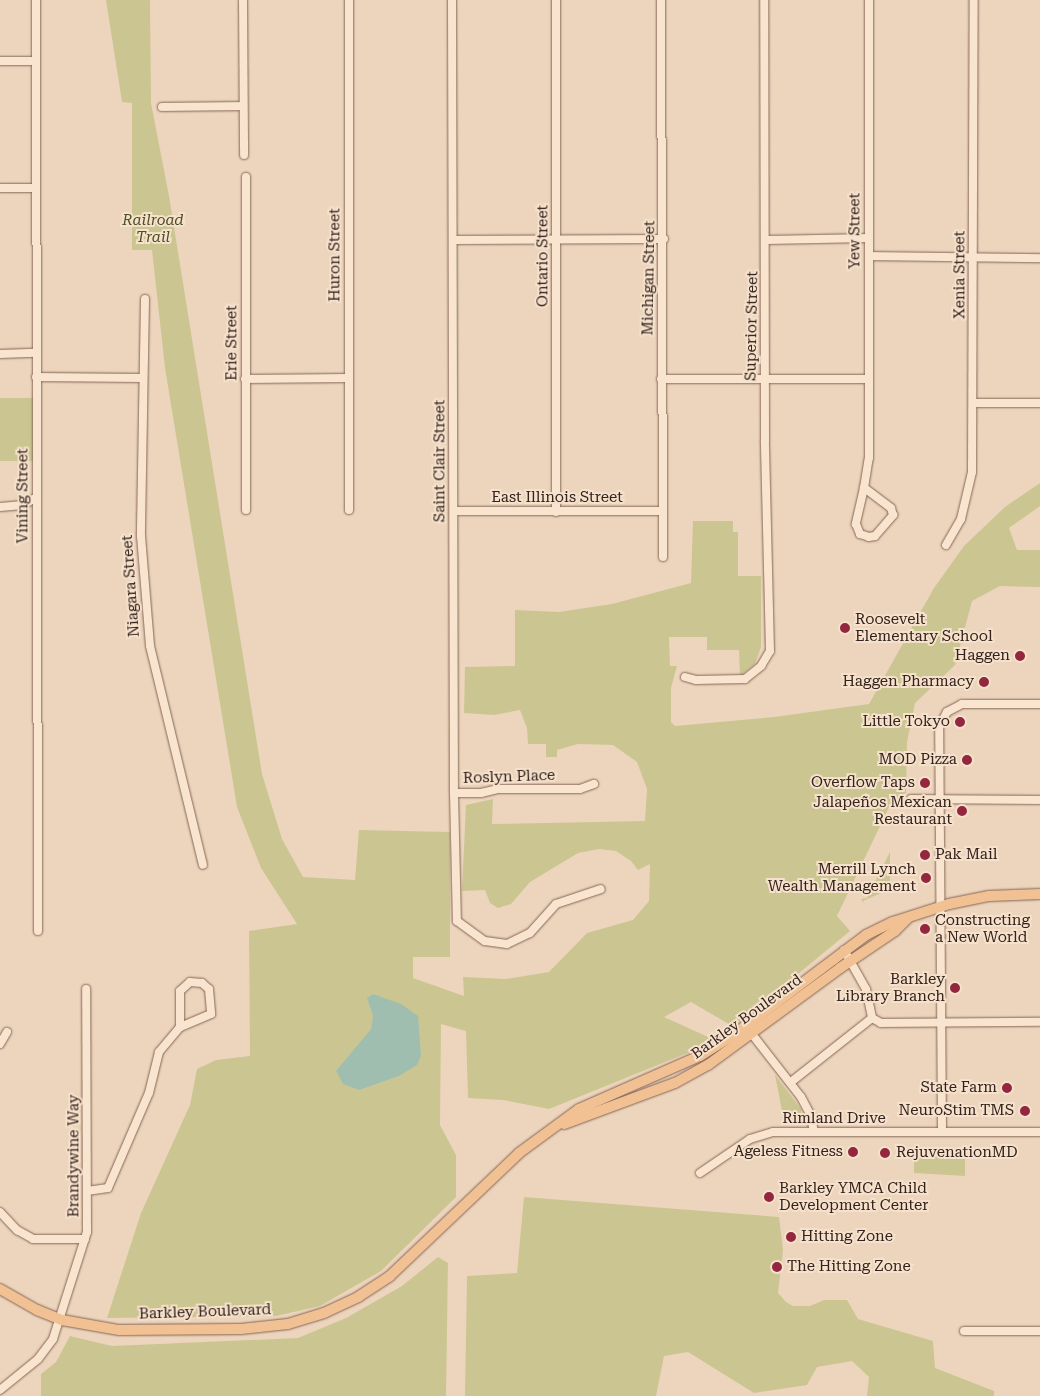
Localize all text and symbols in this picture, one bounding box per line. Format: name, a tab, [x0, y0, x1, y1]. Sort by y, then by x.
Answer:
street label: Yew Street	[846, 193, 864, 269]
street label: Ontario Street	[534, 205, 552, 307]
street label: Huron Street	[326, 208, 344, 302]
park label: Railroad Trail	[122, 211, 184, 246]
street label: Michigan Street	[639, 220, 659, 336]
street label: Xenia Street	[951, 231, 969, 319]
street label: Superior Street	[742, 271, 762, 381]
street label: Erie Street	[223, 305, 241, 381]
street label: Saint Clair Street	[431, 400, 449, 522]
street label: Vining Street	[14, 449, 32, 543]
street label: East Illinois Street	[491, 489, 623, 507]
street label: Niagara Street	[118, 534, 144, 638]
place label: Roosevelt Elementary School	[855, 610, 993, 645]
marker: Roosevelt Elementary School	[839, 622, 851, 634]
place label: Haggen	[955, 647, 1010, 665]
marker: Haggen	[1014, 650, 1026, 662]
place label: Haggen Pharmacy	[842, 673, 974, 691]
marker: Haggen Pharmacy	[978, 676, 990, 688]
place label: Little Tokyo	[863, 713, 950, 731]
marker: Little Tokyo	[954, 716, 966, 728]
place label: MOD Pizza	[879, 751, 957, 769]
marker: MOD Pizza	[961, 754, 973, 766]
street label: Roslyn Place	[463, 766, 555, 788]
place label: Overflow Taps	[811, 774, 915, 792]
marker: Overflow Taps	[919, 777, 931, 789]
place label: Jalapeños Mexican Restaurant	[813, 793, 952, 828]
marker: Jalapeños Mexican Restaurant	[956, 805, 968, 817]
place label: Pak Mail	[935, 846, 997, 864]
marker: Pak Mail	[919, 849, 931, 861]
place label: Merrill Lynch Wealth Management	[768, 860, 916, 895]
marker: Merrill Lynch Wealth Management	[920, 872, 932, 884]
place label: Constructing a New World	[935, 911, 1030, 946]
marker: Constructing a New World	[919, 923, 931, 935]
place label: Barkley Library Branch	[836, 970, 945, 1005]
street label: Barkley Boulevard	[688, 971, 806, 1063]
marker: Barkley Library Branch	[949, 982, 961, 994]
place label: State Farm	[921, 1079, 997, 1097]
marker: State Farm	[1001, 1082, 1013, 1094]
street label: Brandywine Way	[65, 1095, 83, 1217]
place label: NeuroStim TMS	[899, 1102, 1014, 1120]
marker: NeuroStim TMS	[1018, 1104, 1032, 1118]
street label: Rimland Drive	[782, 1110, 886, 1128]
place label: Ageless Fitness	[734, 1143, 843, 1161]
place label: RejuvenationMD	[896, 1144, 1018, 1162]
marker: Ageless Fitness	[847, 1146, 859, 1158]
marker: RejuvenationMD	[878, 1146, 892, 1160]
place label: Barkley YMCA Child Development Center	[779, 1179, 928, 1214]
marker: Barkley YMCA Child Development Center	[763, 1191, 775, 1203]
place label: Hitting Zone	[801, 1228, 893, 1246]
marker: Hitting Zone	[785, 1231, 797, 1243]
place label: The Hitting Zone	[787, 1258, 911, 1276]
marker: The Hitting Zone	[771, 1261, 783, 1273]
street label: Barkley Boulevard	[139, 1301, 271, 1323]

